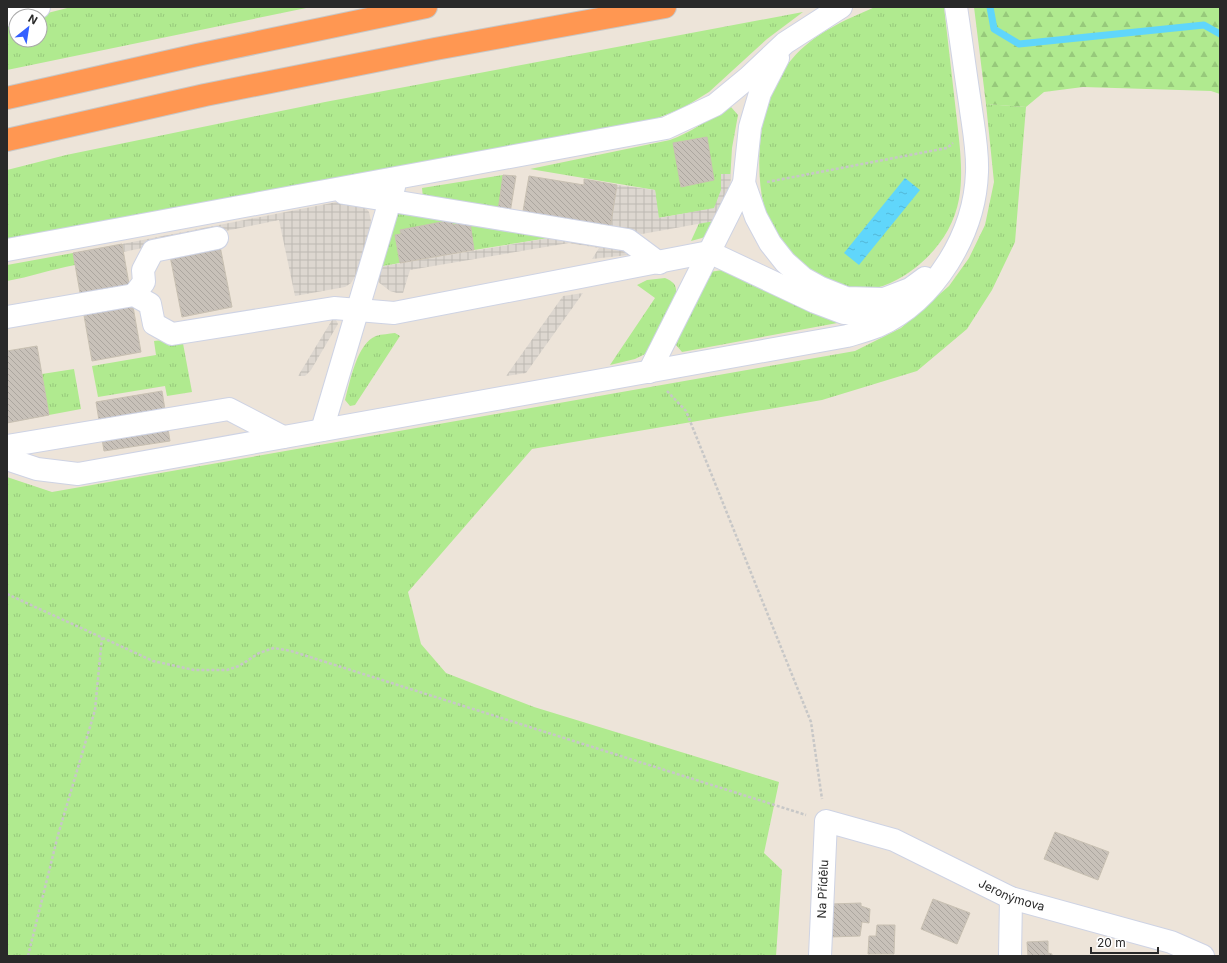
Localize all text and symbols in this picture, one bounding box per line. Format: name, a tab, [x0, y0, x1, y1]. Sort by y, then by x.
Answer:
north arrow	[8, 8, 48, 48]
text: N	[26, 11, 40, 27]
street label: Na Přídělu	[814, 859, 831, 919]
street label: Jeronýmova	[976, 875, 1047, 914]
scale bar	[1091, 929, 1158, 955]
text: 20 m	[1097, 935, 1126, 950]

